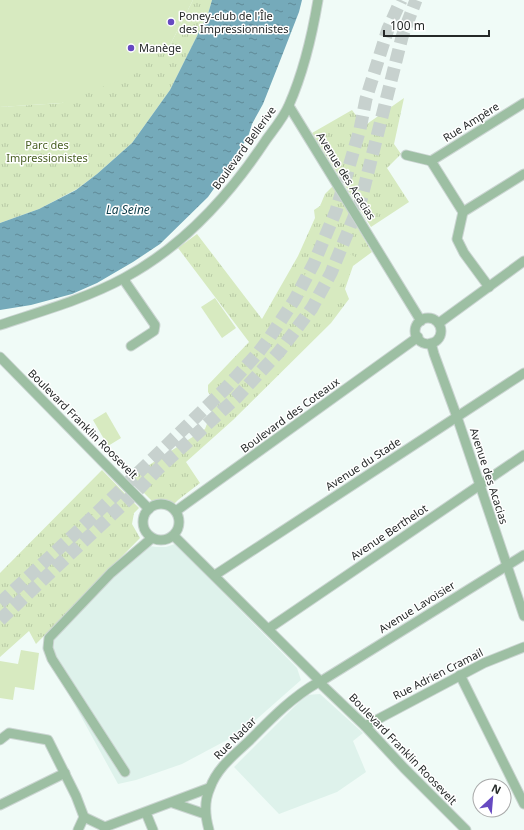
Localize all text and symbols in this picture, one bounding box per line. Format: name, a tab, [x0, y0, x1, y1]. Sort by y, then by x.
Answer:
place label: Poney-club de l'Île des Impressionnistes	[179, 8, 289, 36]
scale bar	[384, 12, 489, 38]
marker: Poney-club de l'Île des Impressionnistes	[166, 17, 176, 27]
text: 100 m	[390, 17, 425, 34]
place label: Manège	[139, 40, 181, 55]
marker: Manège	[126, 43, 136, 53]
street label: Rue Ampère	[440, 98, 502, 145]
street label: Boulevard Bellerive	[208, 103, 279, 192]
street label: Avenue des Acacias	[313, 129, 379, 222]
park label: Parc des Impressionistes	[6, 137, 88, 165]
water label: La Seine	[106, 201, 150, 218]
street label: Boulevard Franklin Roosevelt	[25, 366, 141, 482]
street label: Boulevard des Coteaux	[237, 374, 342, 456]
street label: Avenue des Acacias	[467, 426, 512, 526]
street label: Avenue du Stade	[322, 434, 403, 494]
street label: Avenue Berthelot	[347, 500, 430, 563]
street label: Avenue Lavoisier	[376, 577, 458, 636]
street label: Rue Adrien Cramail	[390, 644, 485, 703]
street label: Boulevard Franklin Roosevelt	[346, 690, 461, 808]
street label: Rue Nadar	[210, 713, 260, 762]
north arrow	[472, 778, 512, 818]
text: N	[489, 780, 504, 797]

